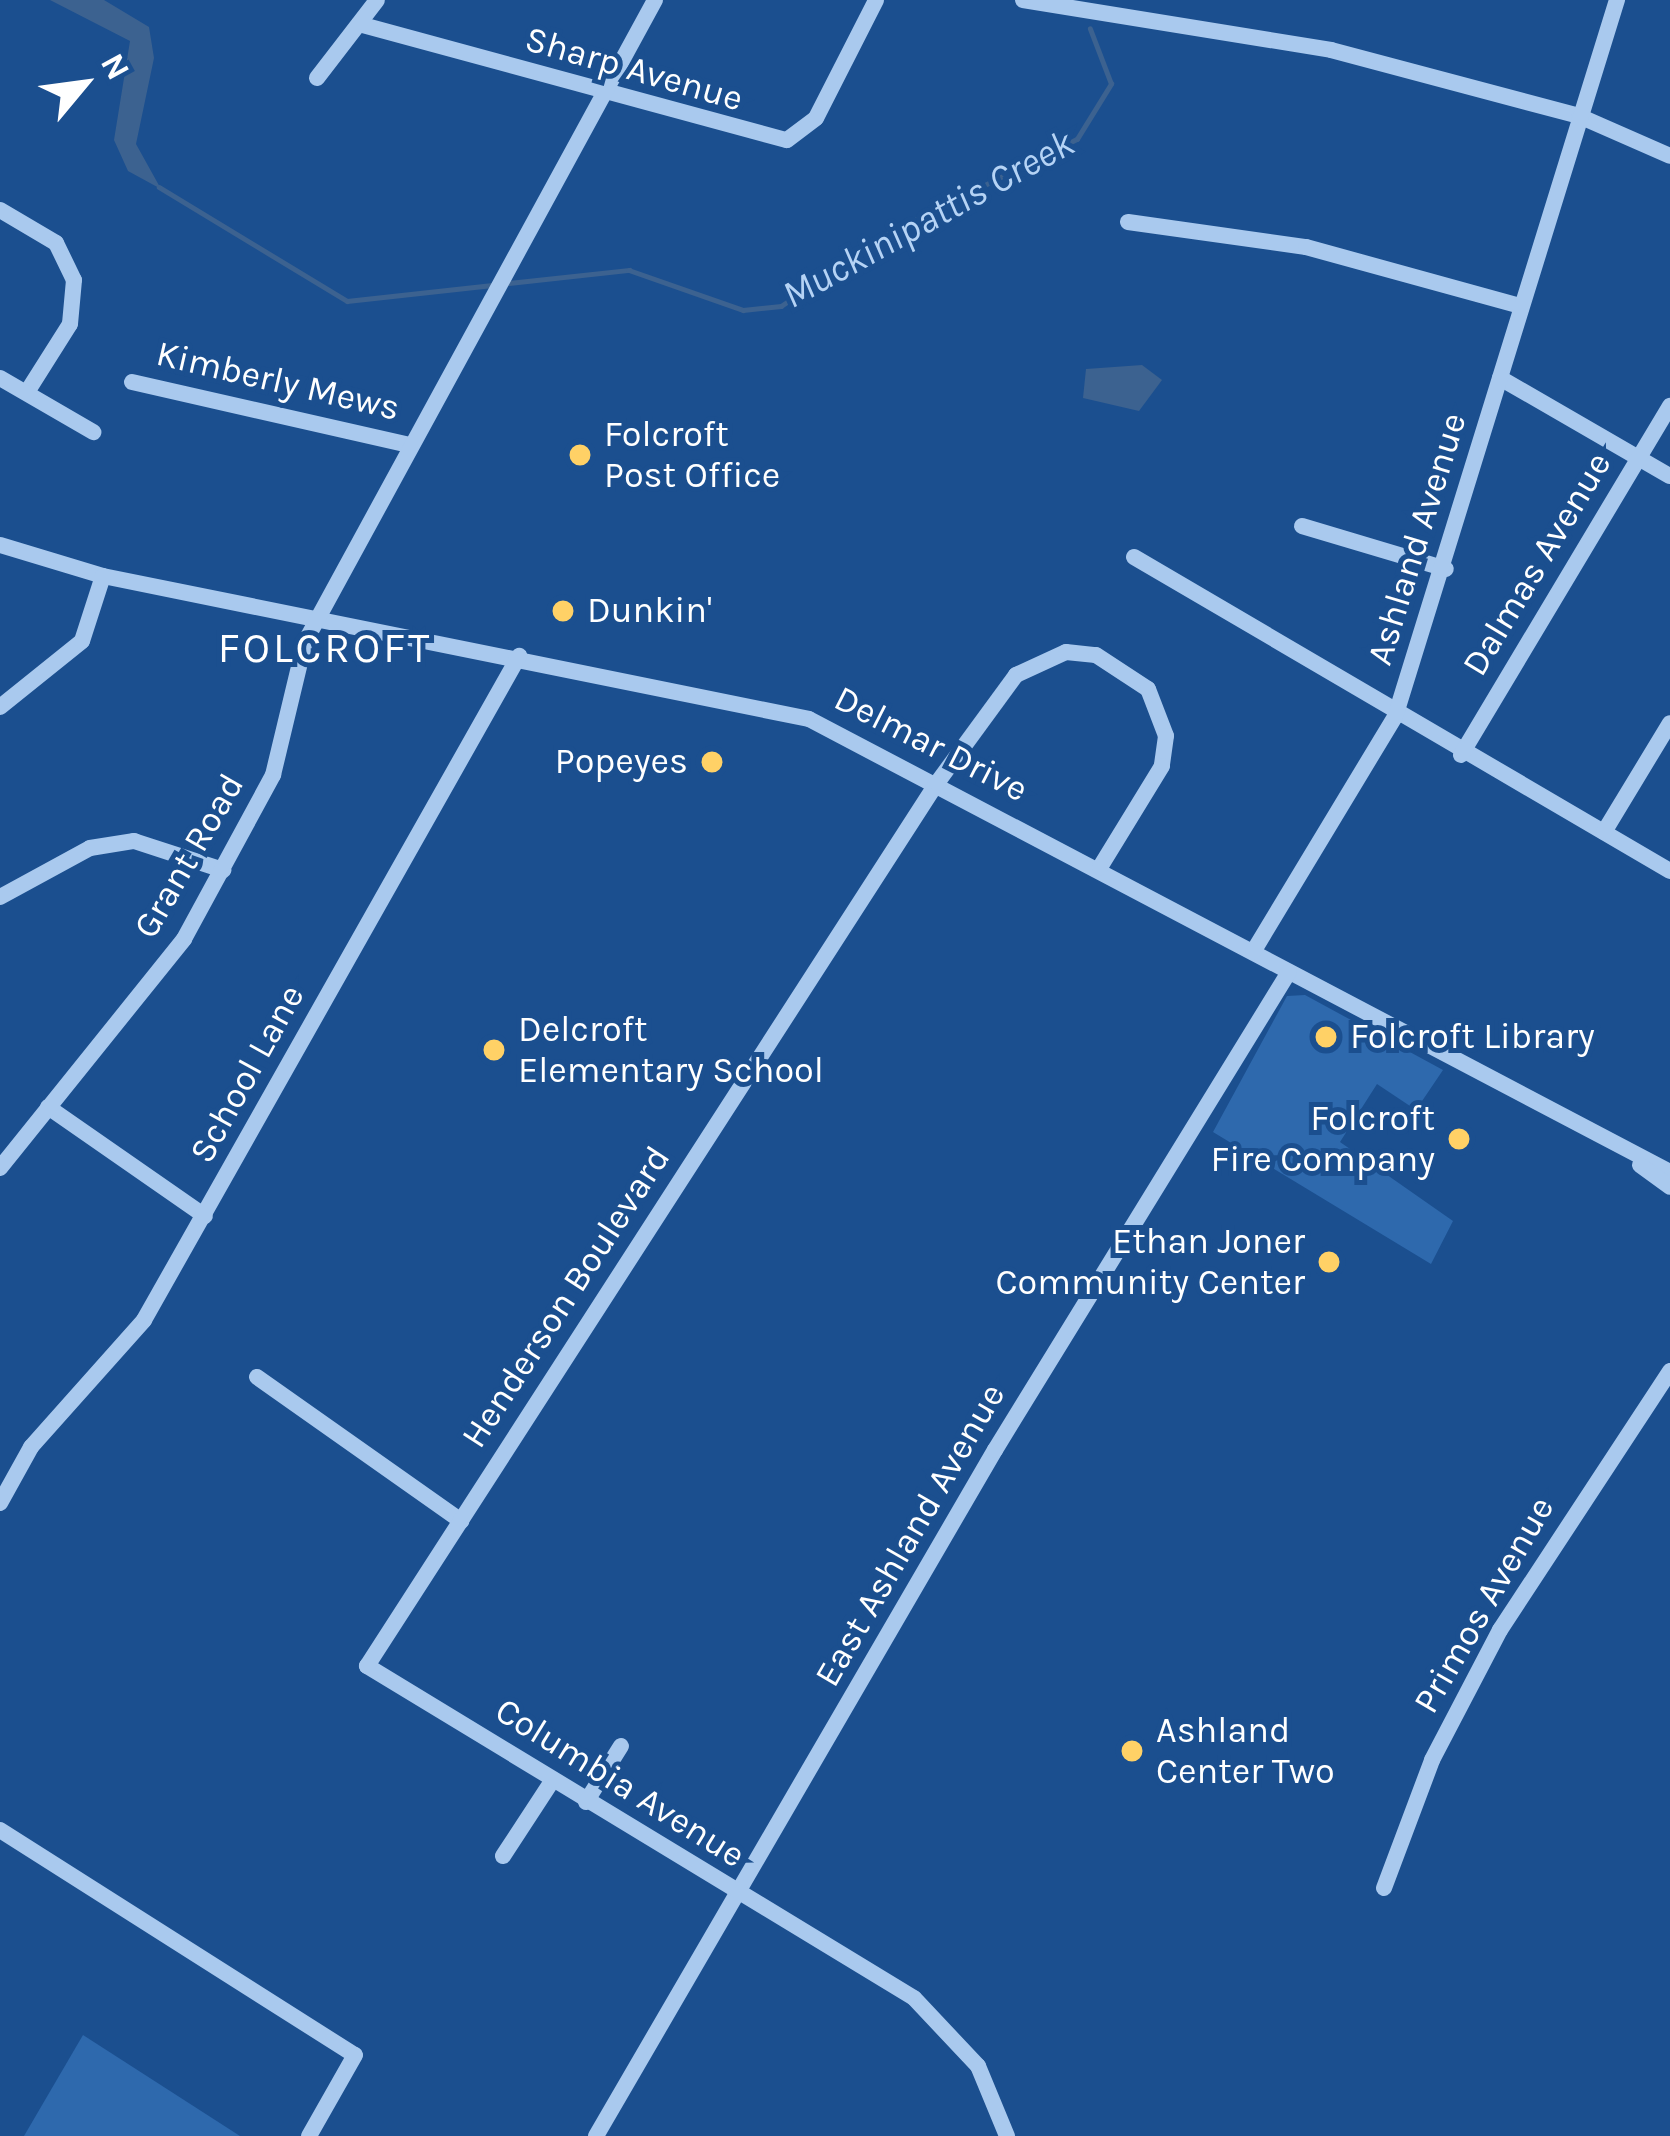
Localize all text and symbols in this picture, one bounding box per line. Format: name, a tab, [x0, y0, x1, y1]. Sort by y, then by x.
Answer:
street label: Sharp Avenue	[520, 17, 748, 121]
north arrow	[24, 24, 144, 144]
text: N	[93, 47, 138, 86]
water label: Muckinipattis Creek	[774, 120, 1082, 318]
street label: Kimberly Mews	[152, 332, 404, 430]
street label: Ashland Avenue	[1358, 408, 1476, 670]
place label: Folcroft Post Office	[604, 412, 780, 497]
marker: Folcroft Post Office	[567, 442, 593, 468]
street label: Dalmas Avenue	[1453, 444, 1621, 684]
place label: Dunkin'	[587, 589, 712, 633]
marker: Dunkin'	[550, 598, 576, 624]
district label: FOLCROFT	[218, 623, 432, 673]
street label: Delmar Drive	[827, 677, 1035, 811]
place label: Popeyes	[555, 740, 688, 784]
marker: Popeyes	[699, 749, 725, 775]
street label: Grant Road	[125, 766, 253, 946]
street label: School Lane	[180, 977, 314, 1171]
place label: Delcroft Elementary School	[518, 1007, 824, 1092]
place label: Folcroft Library	[1350, 1015, 1595, 1059]
marker: Folcroft Library	[1313, 1024, 1339, 1050]
marker: Delcroft Elementary School	[481, 1037, 507, 1063]
place label: Folcroft Fire Company	[1211, 1096, 1435, 1181]
marker: Folcroft Fire Company	[1446, 1126, 1472, 1152]
street label: Henderson Boulevard	[452, 1138, 680, 1456]
place label: Ethan Joner Community Center	[995, 1219, 1305, 1304]
marker: Ethan Joner Community Center	[1316, 1249, 1342, 1275]
street label: East Ashland Avenue	[806, 1376, 1014, 1694]
street label: Primos Avenue	[1405, 1489, 1563, 1721]
street label: Columbia Avenue	[487, 1689, 753, 1877]
place label: Ashland Center Two	[1156, 1708, 1335, 1793]
marker: Ashland Center Two	[1119, 1738, 1145, 1764]

